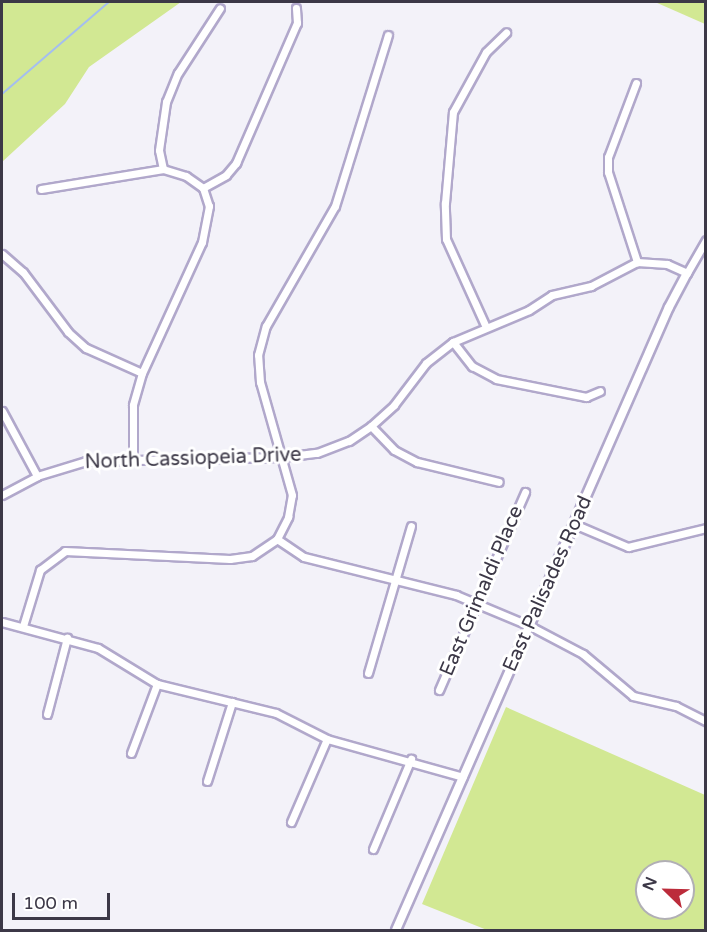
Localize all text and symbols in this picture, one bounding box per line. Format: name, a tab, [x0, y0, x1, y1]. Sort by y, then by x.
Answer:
street label: North Cassiopeia Drive	[84, 443, 302, 475]
street label: East Palisades Road	[498, 492, 598, 676]
street label: East Grimaldi Place	[435, 502, 529, 680]
north arrow	[635, 860, 695, 920]
text: N	[639, 874, 662, 894]
scale bar	[15, 881, 112, 919]
text: 100 m	[23, 892, 78, 914]

